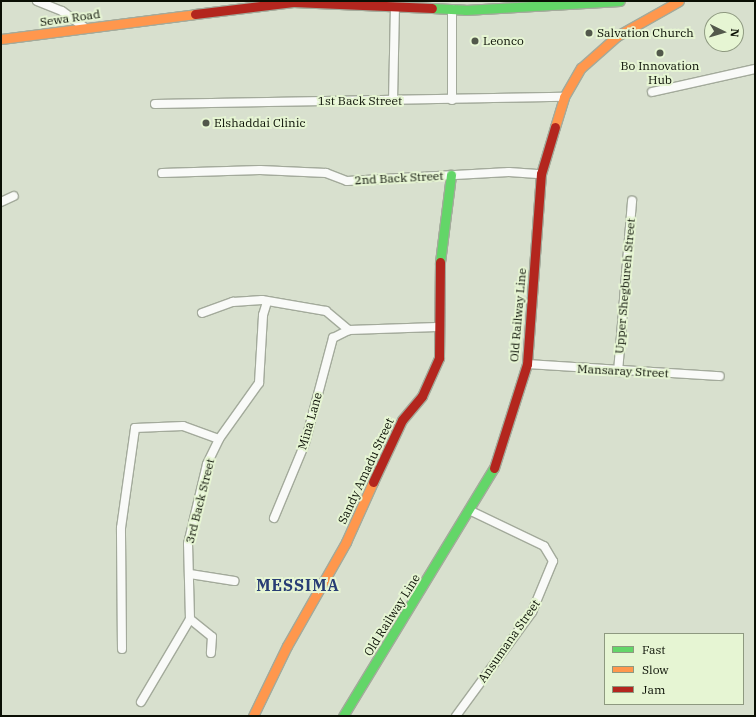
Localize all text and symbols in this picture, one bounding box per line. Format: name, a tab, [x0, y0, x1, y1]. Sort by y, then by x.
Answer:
street label: Sewa Road	[39, 7, 101, 29]
north arrow	[704, 12, 744, 52]
place label: Salvation Church	[597, 26, 694, 40]
marker: Salvation Church	[584, 28, 594, 38]
text: N	[728, 28, 742, 38]
place label: Leonco	[483, 34, 524, 48]
marker: Leonco	[470, 36, 480, 46]
marker: Bo Innovation Hub	[655, 48, 665, 58]
place label: Bo Innovation Hub	[621, 59, 699, 87]
street label: 1st Back Street	[318, 94, 402, 108]
place label: Elshaddai Clinic	[214, 116, 306, 130]
marker: Elshaddai Clinic	[201, 118, 211, 128]
street label: 2nd Back Street	[354, 168, 444, 188]
street label: Upper Shegbureh Street	[612, 218, 638, 354]
street label: Old Railway Line	[507, 267, 529, 363]
street label: Mansaray Street	[577, 361, 669, 381]
street label: Mina Lane	[295, 391, 325, 451]
street label: Sandy Amadu Street	[335, 416, 397, 526]
street label: 3rd Back Street	[183, 457, 217, 545]
street label: Old Railway Line	[361, 571, 423, 659]
district label: MESSIMA	[256, 575, 340, 595]
street label: Ansumana Street	[475, 597, 543, 685]
legend	[604, 633, 744, 705]
text: Fast	[642, 642, 666, 657]
text: Slow	[642, 662, 669, 677]
text: Jam	[642, 682, 665, 697]

